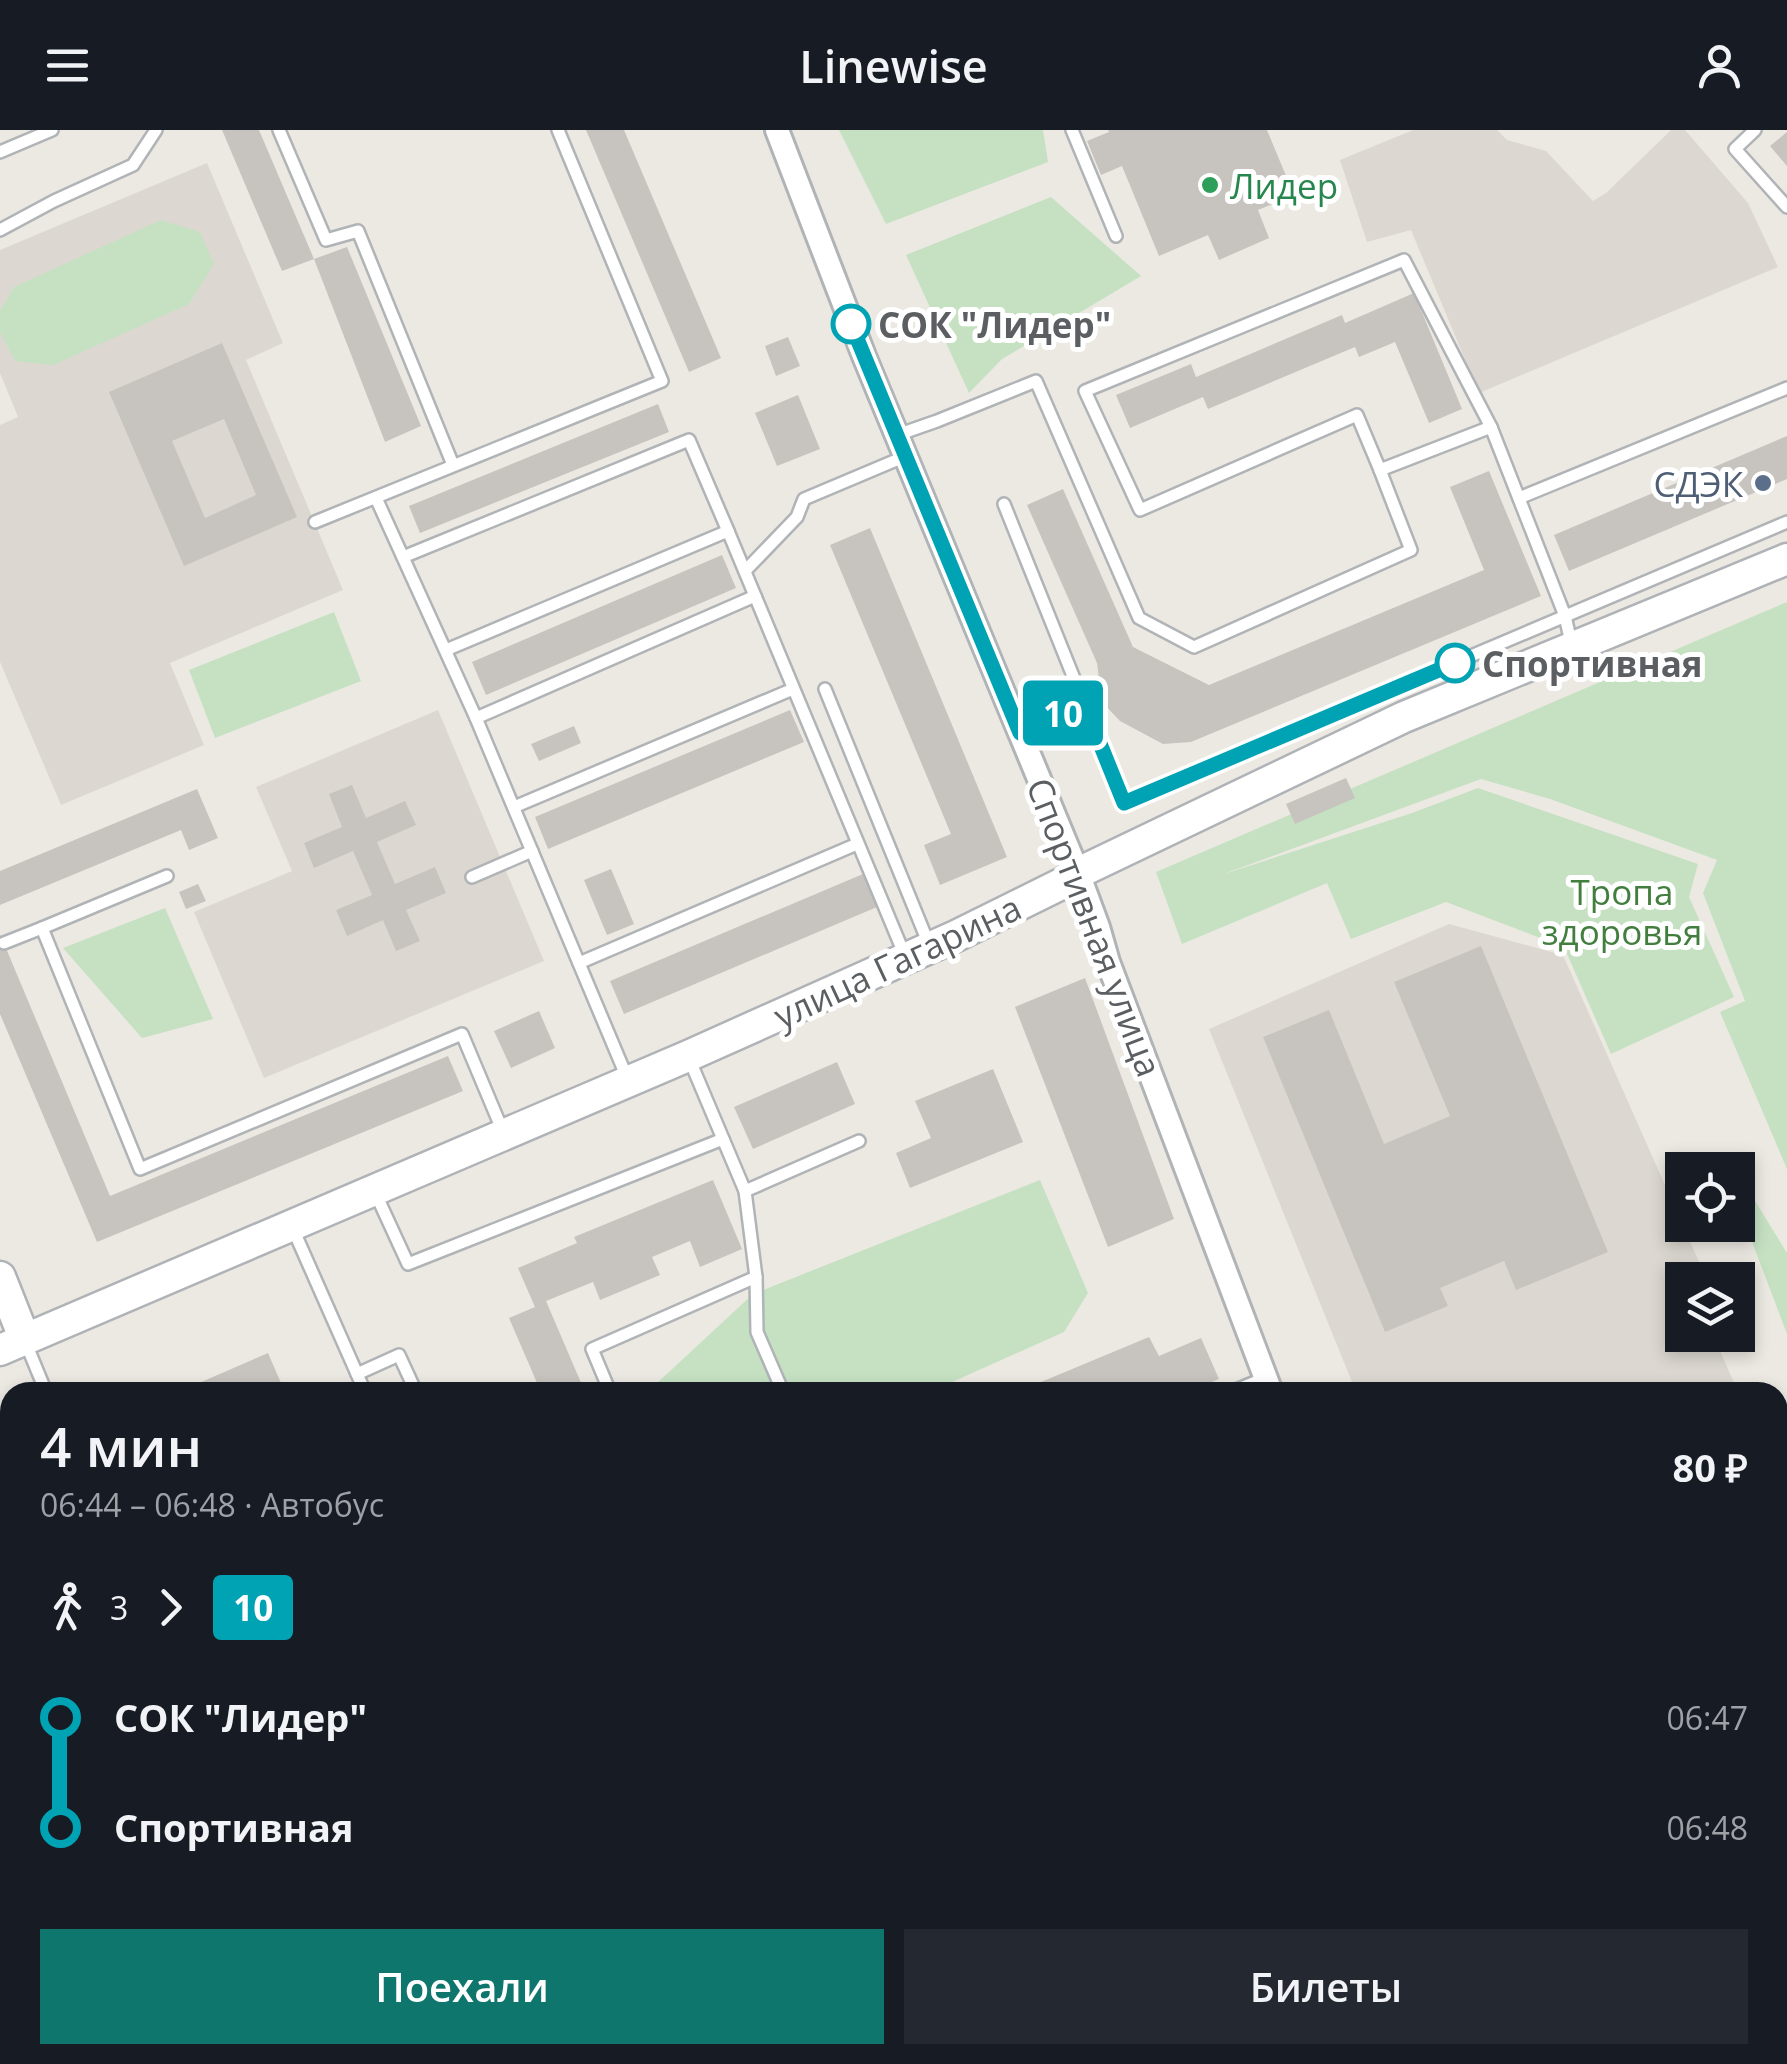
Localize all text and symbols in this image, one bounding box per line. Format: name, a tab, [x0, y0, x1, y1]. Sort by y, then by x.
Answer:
text: Linewise	[799, 35, 988, 96]
icon: menu	[40, 38, 95, 93]
icon: person	[1692, 38, 1747, 93]
place label: Лидер	[1230, 162, 1338, 209]
marker: Лидер	[1199, 174, 1221, 196]
place label: СОК "Лидер"	[878, 301, 1111, 348]
marker: СОК "Лидер"	[832, 305, 870, 343]
place label: СДЭК	[1654, 460, 1744, 507]
marker: СДЭК	[1752, 472, 1774, 494]
place label: Спортивная	[1482, 640, 1703, 687]
marker: Спортивная	[1436, 644, 1474, 682]
line badge: 10	[1018, 680, 1108, 746]
text: 10	[1043, 690, 1083, 737]
street label: Спортивная улица	[1016, 771, 1174, 1083]
park label: Тропа здоровья	[1542, 868, 1702, 955]
street label: улица Гагарина	[766, 883, 1028, 1039]
map controls	[1665, 1152, 1755, 1352]
button: locate	[1665, 1152, 1755, 1242]
button: layers	[1665, 1262, 1755, 1352]
text: 4 мин	[40, 1408, 202, 1483]
text: 80 ₽	[1673, 1441, 1748, 1493]
text: 06:44 – 06:48 · Автобус	[40, 1483, 384, 1526]
icon: walk	[40, 1580, 95, 1635]
icon: forward	[143, 1580, 198, 1635]
text: 10	[233, 1584, 273, 1631]
text: 3	[110, 1586, 128, 1629]
text: СОК "Лидер"	[114, 1691, 367, 1743]
text: 06:47	[1666, 1696, 1748, 1739]
text: Спортивная	[114, 1801, 354, 1853]
text: 06:48	[1666, 1806, 1748, 1849]
button: Поехали	[40, 1929, 884, 2044]
button: Билеты	[904, 1929, 1748, 2044]

